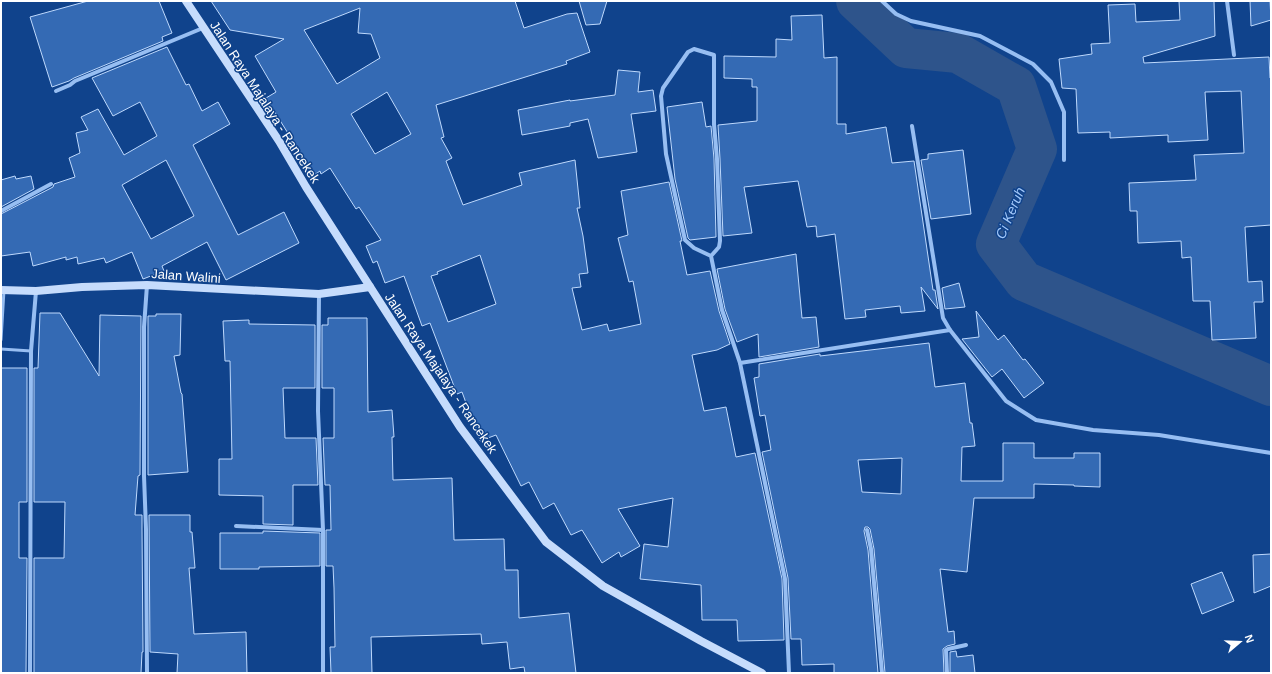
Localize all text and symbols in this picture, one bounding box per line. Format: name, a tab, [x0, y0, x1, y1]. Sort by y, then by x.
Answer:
street label: Jalan Raya Majalaya - Rancekek	[207, 18, 323, 186]
water label: Ci Keruh	[992, 185, 1028, 241]
street label: Jalan Walini	[151, 266, 221, 286]
street label: Jalan Raya Majalaya - Rancekek	[382, 290, 501, 456]
north arrow	[1220, 622, 1260, 662]
text: N	[1242, 633, 1256, 645]

